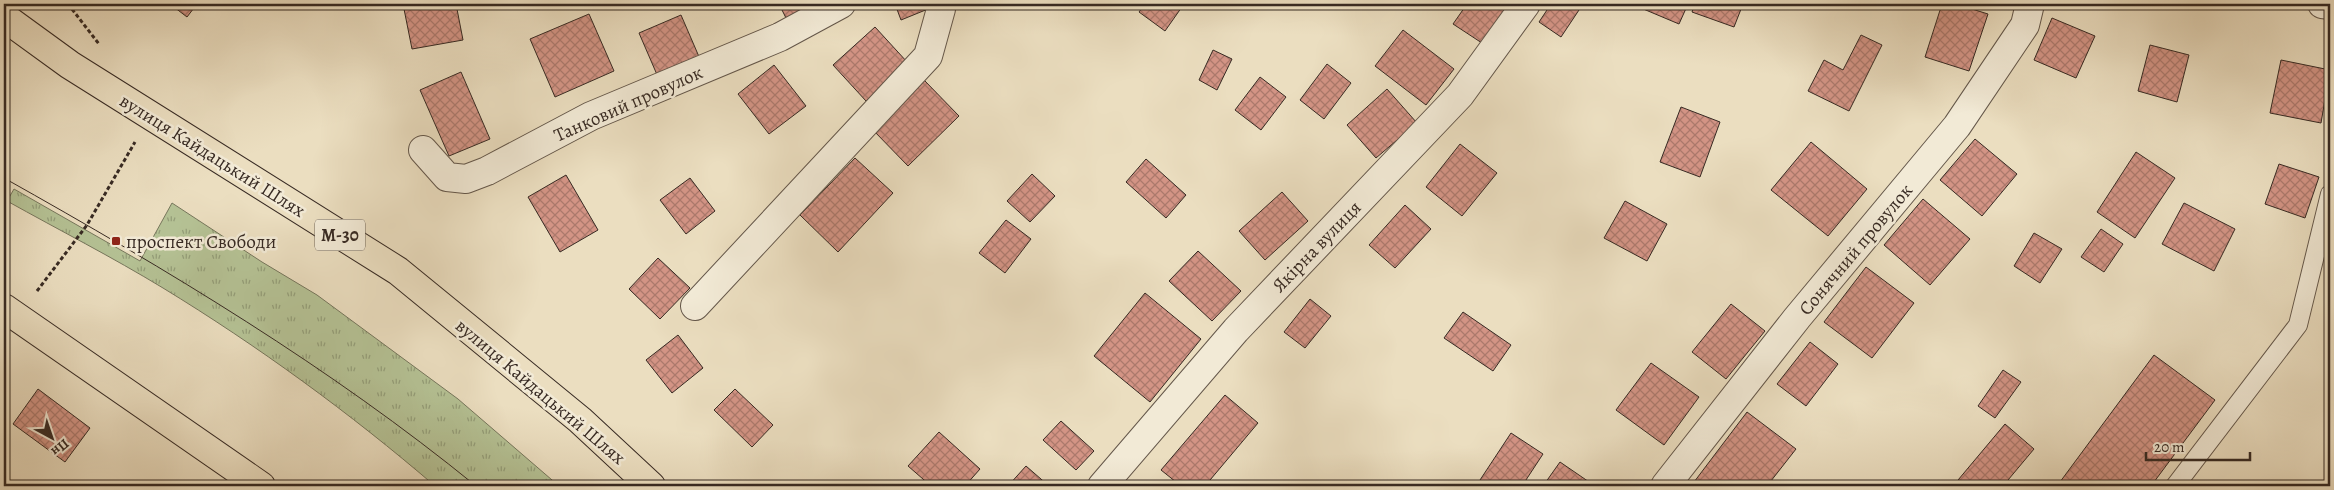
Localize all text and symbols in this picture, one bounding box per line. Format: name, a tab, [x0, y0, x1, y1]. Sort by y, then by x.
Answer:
street label: Танковий провулок	[550, 59, 707, 148]
street label: вулиця Кайдацький Шлях	[115, 88, 311, 224]
street label: Сонячний провулок	[1793, 178, 1919, 321]
street label: Якірна вулиця	[1266, 195, 1367, 298]
road number: М-30	[315, 220, 365, 250]
place label: проспект Свободи	[126, 229, 276, 255]
marker: проспект Свободи	[110, 235, 122, 247]
street label: вулиця Кайдацький Шлях	[450, 313, 631, 471]
north arrow	[28, 412, 78, 462]
scale bar	[2146, 430, 2250, 462]
text: Пн	[47, 434, 73, 461]
text: 20 m	[2154, 437, 2185, 457]

